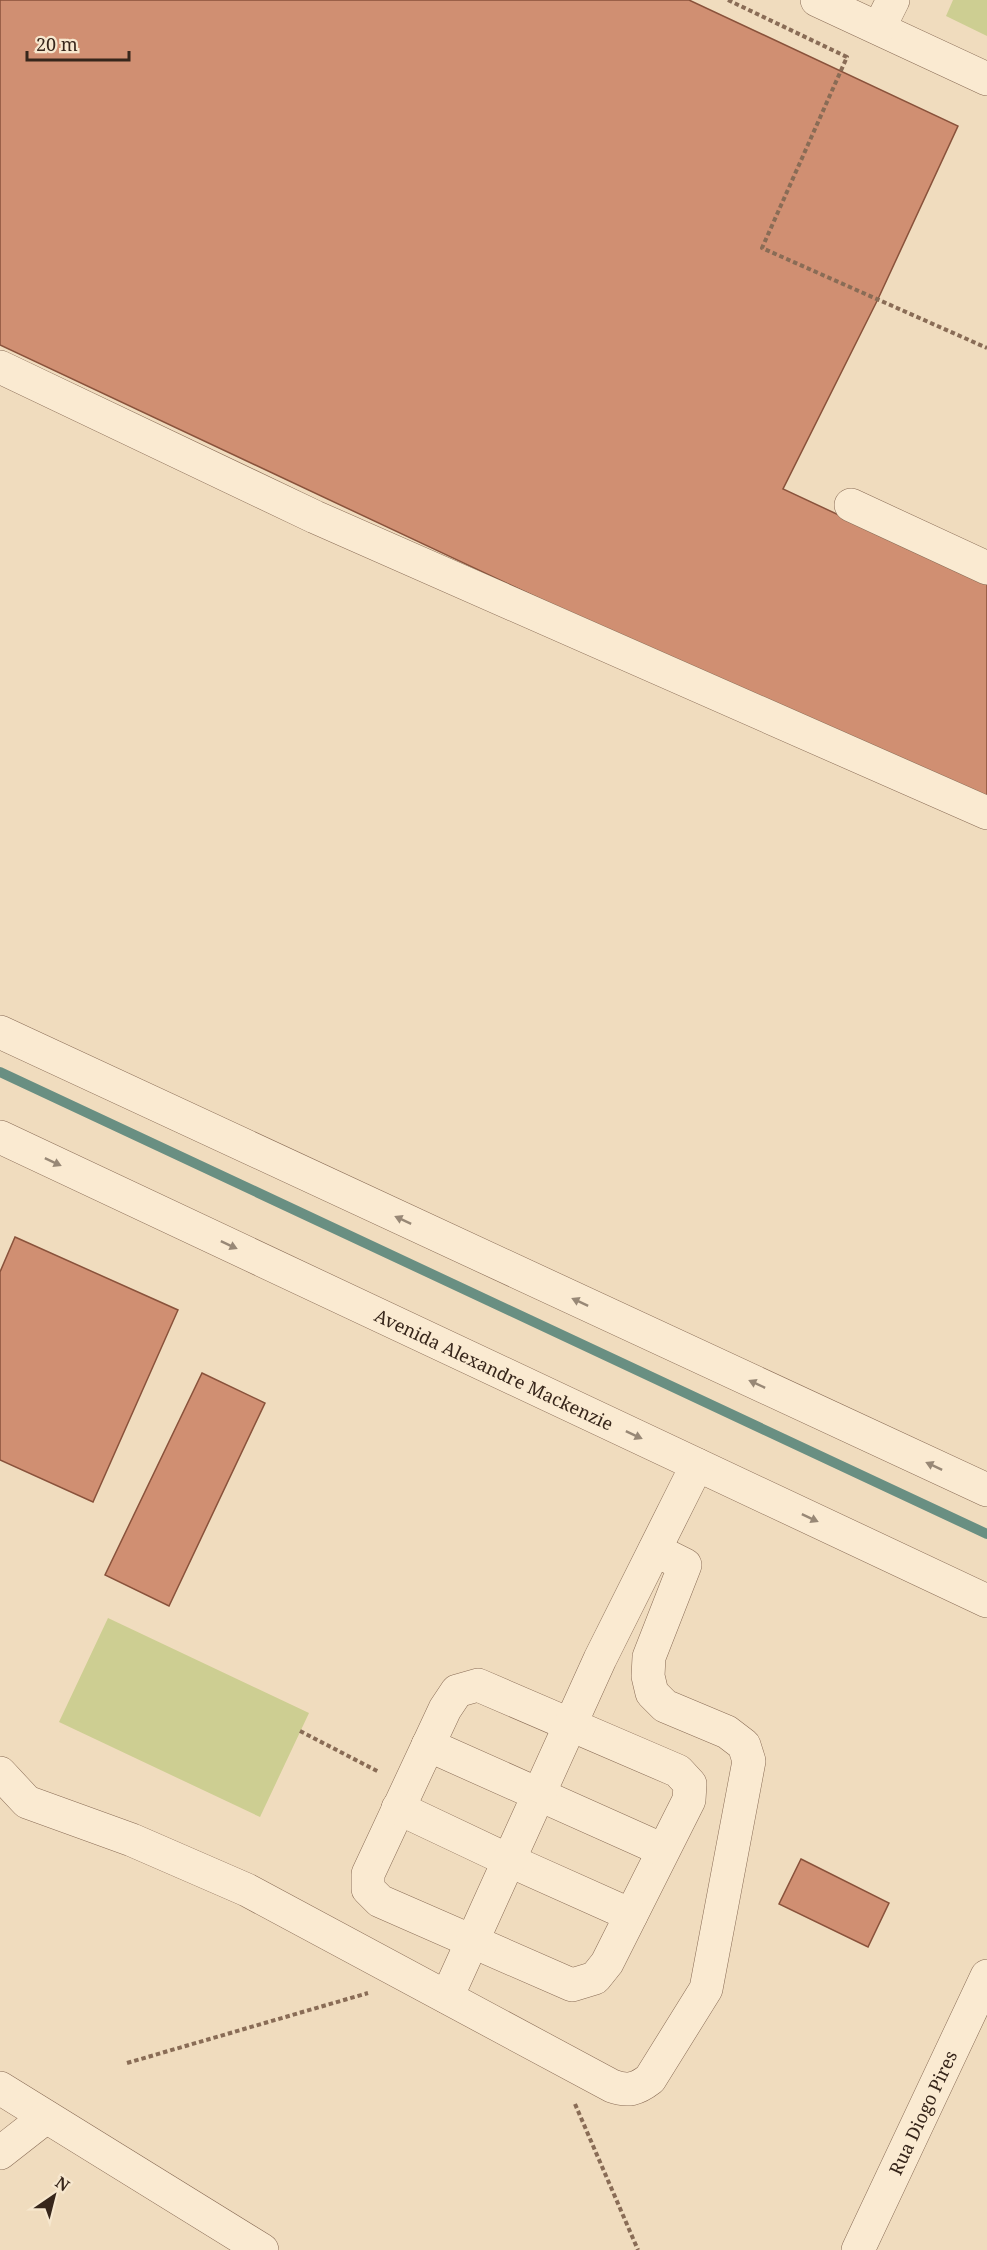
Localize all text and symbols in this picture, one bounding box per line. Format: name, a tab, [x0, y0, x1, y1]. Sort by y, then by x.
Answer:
scale bar	[27, 24, 129, 62]
text: 20 m	[36, 32, 78, 56]
one-way arrow	[44, 1157, 61, 1166]
one-way arrow	[395, 1215, 412, 1224]
one-way arrow	[221, 1240, 238, 1249]
one-way arrow	[572, 1297, 589, 1306]
street label: Avenida Alexandre Mackenzie	[371, 1303, 617, 1436]
one-way arrow	[749, 1379, 766, 1388]
one-way arrow	[625, 1430, 642, 1439]
one-way arrow	[925, 1461, 942, 1470]
one-way arrow	[802, 1513, 819, 1522]
street label: Rua Diogo Pires	[883, 2046, 962, 2179]
north arrow	[24, 2166, 84, 2226]
text: N	[51, 2171, 74, 2197]

